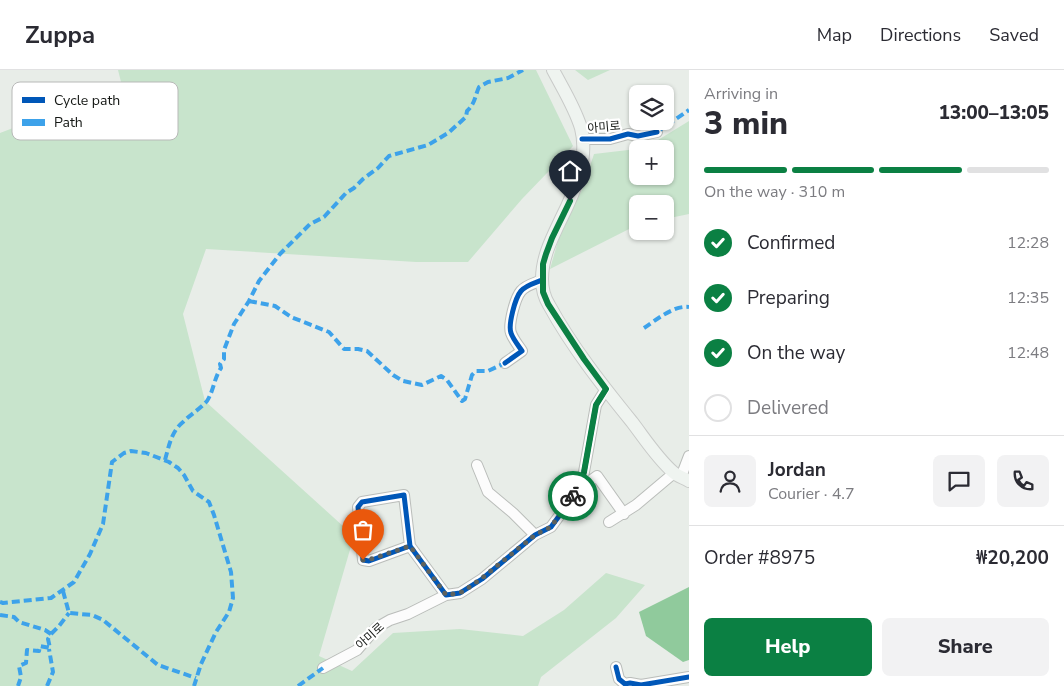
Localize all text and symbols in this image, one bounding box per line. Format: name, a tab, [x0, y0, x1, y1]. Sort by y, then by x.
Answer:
text: Zuppa	[25, 19, 95, 51]
text: Map	[817, 23, 852, 47]
text: Directions	[880, 23, 961, 47]
text: Saved	[989, 23, 1039, 47]
legend	[12, 82, 178, 140]
text: Arriving in	[704, 83, 778, 105]
map controls	[629, 85, 674, 240]
button: layers	[629, 85, 674, 130]
text: Cycle path	[54, 91, 120, 110]
text: 13:00–13:05	[938, 100, 1049, 126]
text: 3 min	[704, 102, 788, 145]
text: Path	[54, 113, 83, 132]
street label: 아미로	[587, 118, 621, 136]
button: +	[629, 140, 674, 185]
pin	[549, 150, 591, 201]
icon: home	[556, 157, 584, 185]
text: On the way · 310 m	[704, 181, 845, 203]
button: −	[629, 195, 674, 240]
icon: check	[704, 229, 732, 257]
text: Confirmed	[747, 230, 835, 256]
text: 12:28	[1007, 232, 1049, 254]
icon: check	[704, 284, 732, 312]
text: Preparing	[747, 285, 830, 311]
text: 12:35	[1007, 287, 1049, 309]
icon: check	[704, 339, 732, 367]
text: On the way	[747, 340, 845, 366]
text: 12:48	[1007, 342, 1049, 364]
text: Delivered	[747, 395, 829, 421]
button: person	[704, 455, 756, 507]
button: chat	[933, 455, 985, 507]
button: phone	[997, 455, 1049, 507]
text: Jordan	[768, 457, 826, 483]
courier	[548, 471, 598, 521]
icon: bike	[559, 482, 587, 510]
text: Courier · 4.7	[768, 483, 854, 505]
pin	[342, 509, 384, 560]
icon: bag	[349, 516, 377, 544]
text: Order #8975	[704, 545, 815, 571]
text: ₩20,200	[976, 545, 1049, 571]
button: Help	[704, 618, 872, 676]
button: Share	[882, 618, 1049, 676]
street label: 아미로	[352, 619, 388, 653]

